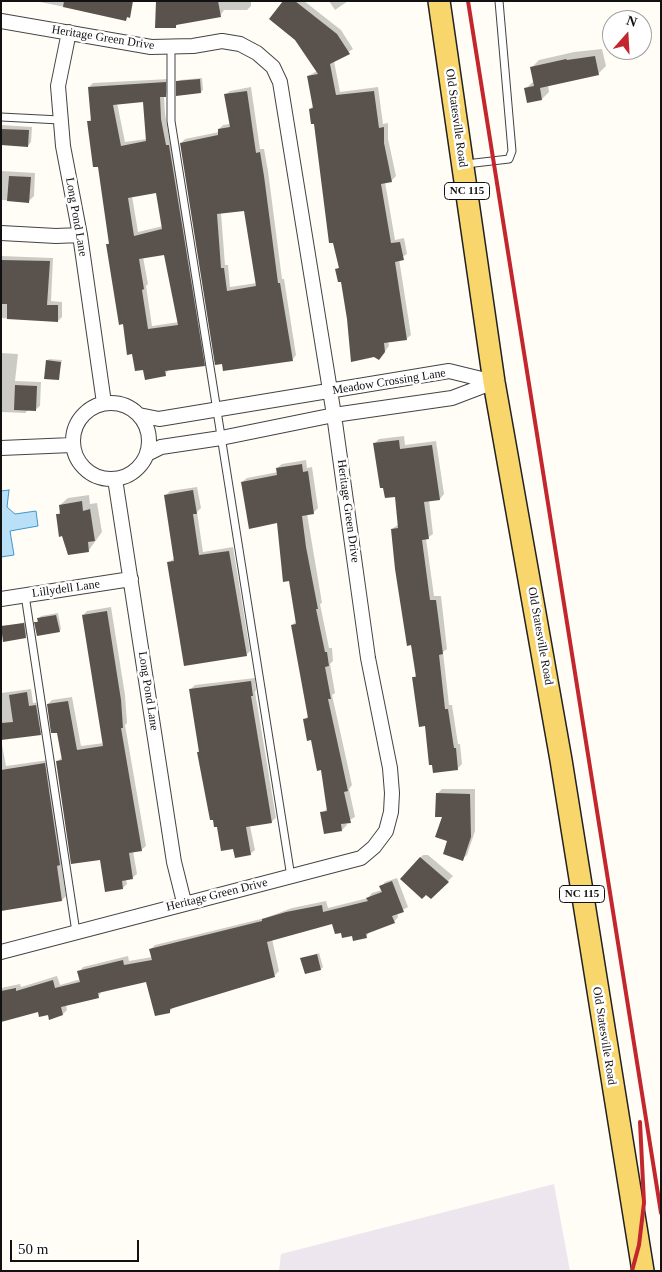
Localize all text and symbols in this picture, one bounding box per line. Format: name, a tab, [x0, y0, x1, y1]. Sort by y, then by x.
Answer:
north arrow	[602, 10, 652, 60]
text: N	[624, 13, 639, 30]
street label: Heritage Green Drive	[51, 23, 155, 53]
street label: Old Statesville Road	[442, 68, 470, 168]
street label: Long Pond Lane	[62, 176, 90, 258]
road number: NC 115	[444, 182, 490, 200]
street label: Meadow Crossing Lane	[331, 366, 447, 398]
street label: Heritage Green Drive	[334, 459, 362, 563]
street label: Lillydell Lane	[31, 577, 101, 601]
street label: Old Statesville Road	[524, 586, 556, 686]
street label: Long Pond Lane	[135, 650, 161, 732]
street label: Heritage Green Drive	[165, 875, 269, 915]
road number: NC 115	[560, 886, 604, 902]
street label: Old Statesville Road	[589, 986, 619, 1086]
scale bar	[12, 1230, 141, 1262]
text: 50 m	[18, 1241, 48, 1257]

